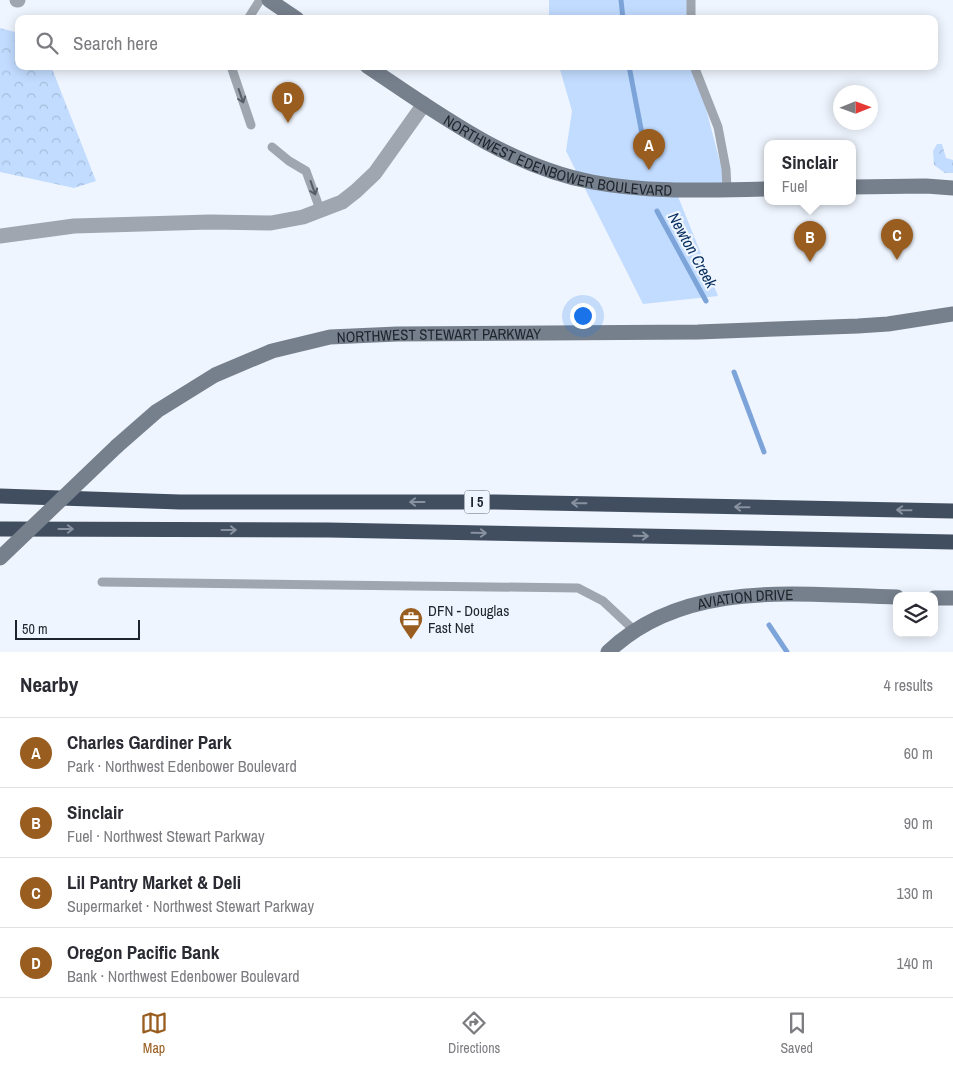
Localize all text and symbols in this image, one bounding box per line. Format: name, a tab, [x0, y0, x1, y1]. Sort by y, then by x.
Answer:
search box	[15, 15, 938, 70]
icon: search	[33, 29, 61, 57]
text: Search here	[73, 30, 158, 56]
pin: D	[272, 82, 304, 123]
north arrow	[833, 85, 878, 130]
one-way arrow	[237, 88, 246, 103]
street label: NORTHWEST EDENBOWER BOULEVARD	[442, 108, 678, 196]
pin: A	[633, 129, 665, 170]
popup	[764, 140, 856, 205]
text: Sinclair	[782, 149, 838, 175]
text: Fuel	[782, 175, 807, 197]
one-way arrow	[309, 180, 318, 195]
water label: Newton Creek	[663, 208, 723, 292]
pin: C	[881, 219, 913, 260]
pin: B	[794, 221, 826, 262]
your location	[570, 303, 596, 329]
street label: NORTHWEST STEWART PARKWAY	[336, 323, 542, 347]
road number: I 5	[464, 491, 490, 514]
one-way arrow	[409, 497, 426, 507]
one-way arrow	[572, 499, 588, 508]
one-way arrow	[734, 502, 750, 511]
one-way arrow	[897, 505, 913, 515]
one-way arrow	[58, 524, 74, 534]
one-way arrow	[220, 525, 236, 535]
one-way arrow	[470, 528, 486, 537]
one-way arrow	[632, 531, 649, 541]
street label: AVIATION DRIVE	[694, 583, 793, 614]
map controls	[893, 592, 938, 637]
button: layers	[893, 592, 938, 637]
place label: DFN - Douglas Fast Net	[428, 600, 509, 638]
office icon: DFN - Douglas Fast Net	[398, 606, 424, 640]
scale bar	[15, 617, 140, 640]
text: 50 m	[22, 620, 48, 638]
text: Nearby	[20, 670, 78, 699]
text: 4 results	[883, 674, 933, 696]
text: Charles Gardiner Park	[67, 729, 232, 755]
text: A	[31, 742, 41, 764]
text: 60 m	[904, 742, 933, 764]
text: Park · Northwest Edenbower Boulevard	[67, 755, 297, 777]
text: Sinclair	[67, 799, 123, 825]
text: B	[31, 812, 41, 834]
text: 90 m	[904, 812, 933, 834]
text: Fuel · Northwest Stewart Parkway	[67, 825, 265, 847]
text: Lil Pantry Market & Deli	[67, 869, 241, 895]
text: C	[31, 882, 41, 904]
text: 130 m	[897, 882, 933, 904]
text: Supermarket · Northwest Stewart Parkway	[67, 895, 314, 917]
text: Oregon Pacific Bank	[67, 939, 219, 965]
text: D	[31, 952, 41, 974]
text: 140 m	[897, 952, 933, 974]
text: Bank · Northwest Edenbower Boulevard	[67, 965, 300, 987]
tab: Map	[140, 1009, 168, 1057]
tab: Directions	[448, 1009, 500, 1057]
tab: Saved	[780, 1009, 813, 1057]

